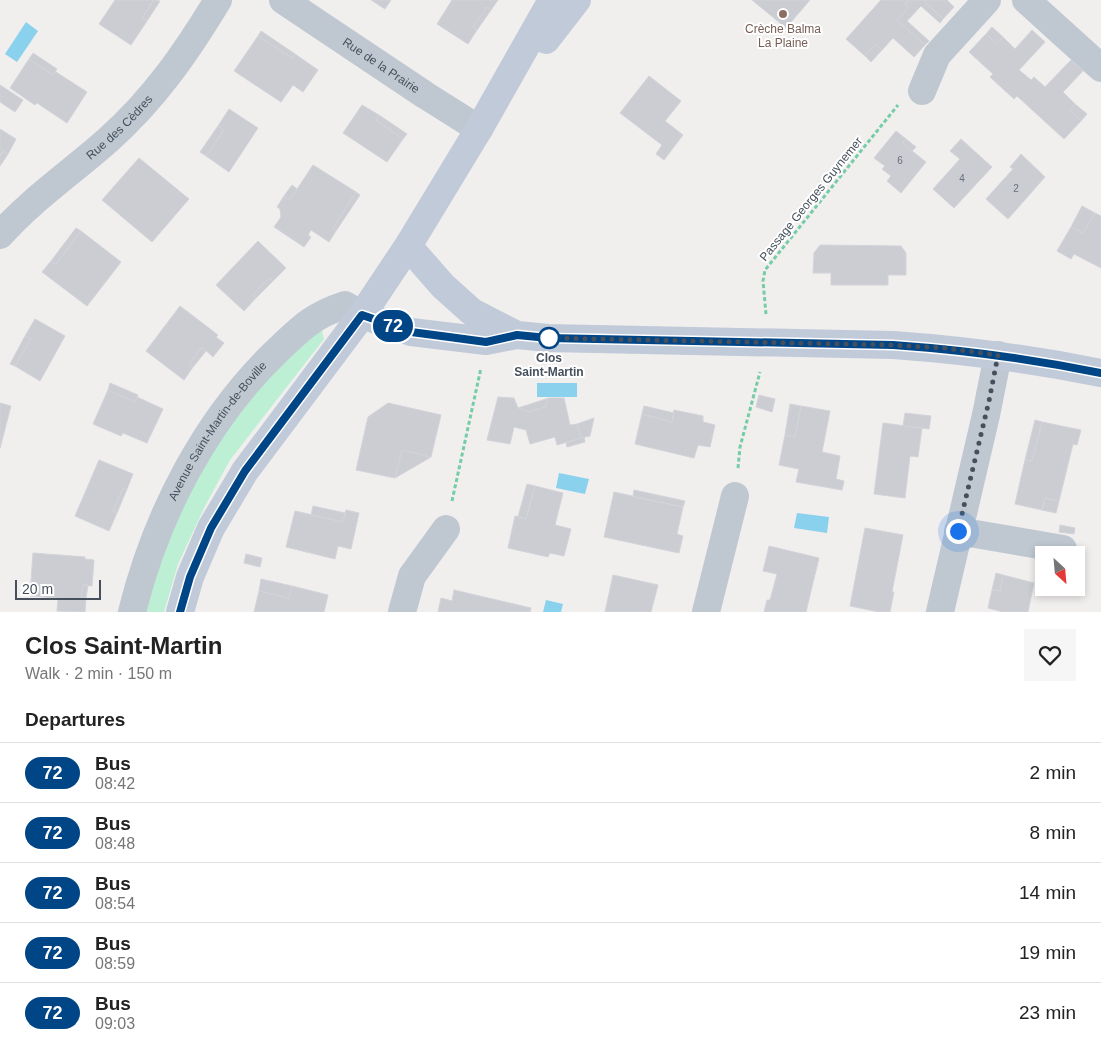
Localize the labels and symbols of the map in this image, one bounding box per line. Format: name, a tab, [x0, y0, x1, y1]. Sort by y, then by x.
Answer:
marker: Crèche Balma La Plaine	[777, 8, 789, 20]
place label: Crèche Balma La Plaine	[745, 22, 821, 50]
street label: Rue de la Prairie	[340, 35, 422, 97]
street label: Rue des Cèdres	[83, 92, 156, 163]
street label: Passage Georges Guynemer	[757, 134, 865, 264]
house number: 6	[897, 155, 903, 166]
house number: 4	[959, 173, 965, 184]
house number: 2	[1013, 183, 1019, 194]
line badge: 72	[370, 310, 416, 342]
marker: Clos Saint-Martin	[538, 327, 560, 349]
place label: Clos Saint-Martin	[514, 351, 584, 379]
street label: Avenue Saint-Martin-de-Boville	[166, 358, 270, 503]
your location	[946, 519, 971, 544]
north arrow	[1035, 546, 1085, 596]
scale bar	[15, 577, 101, 600]

